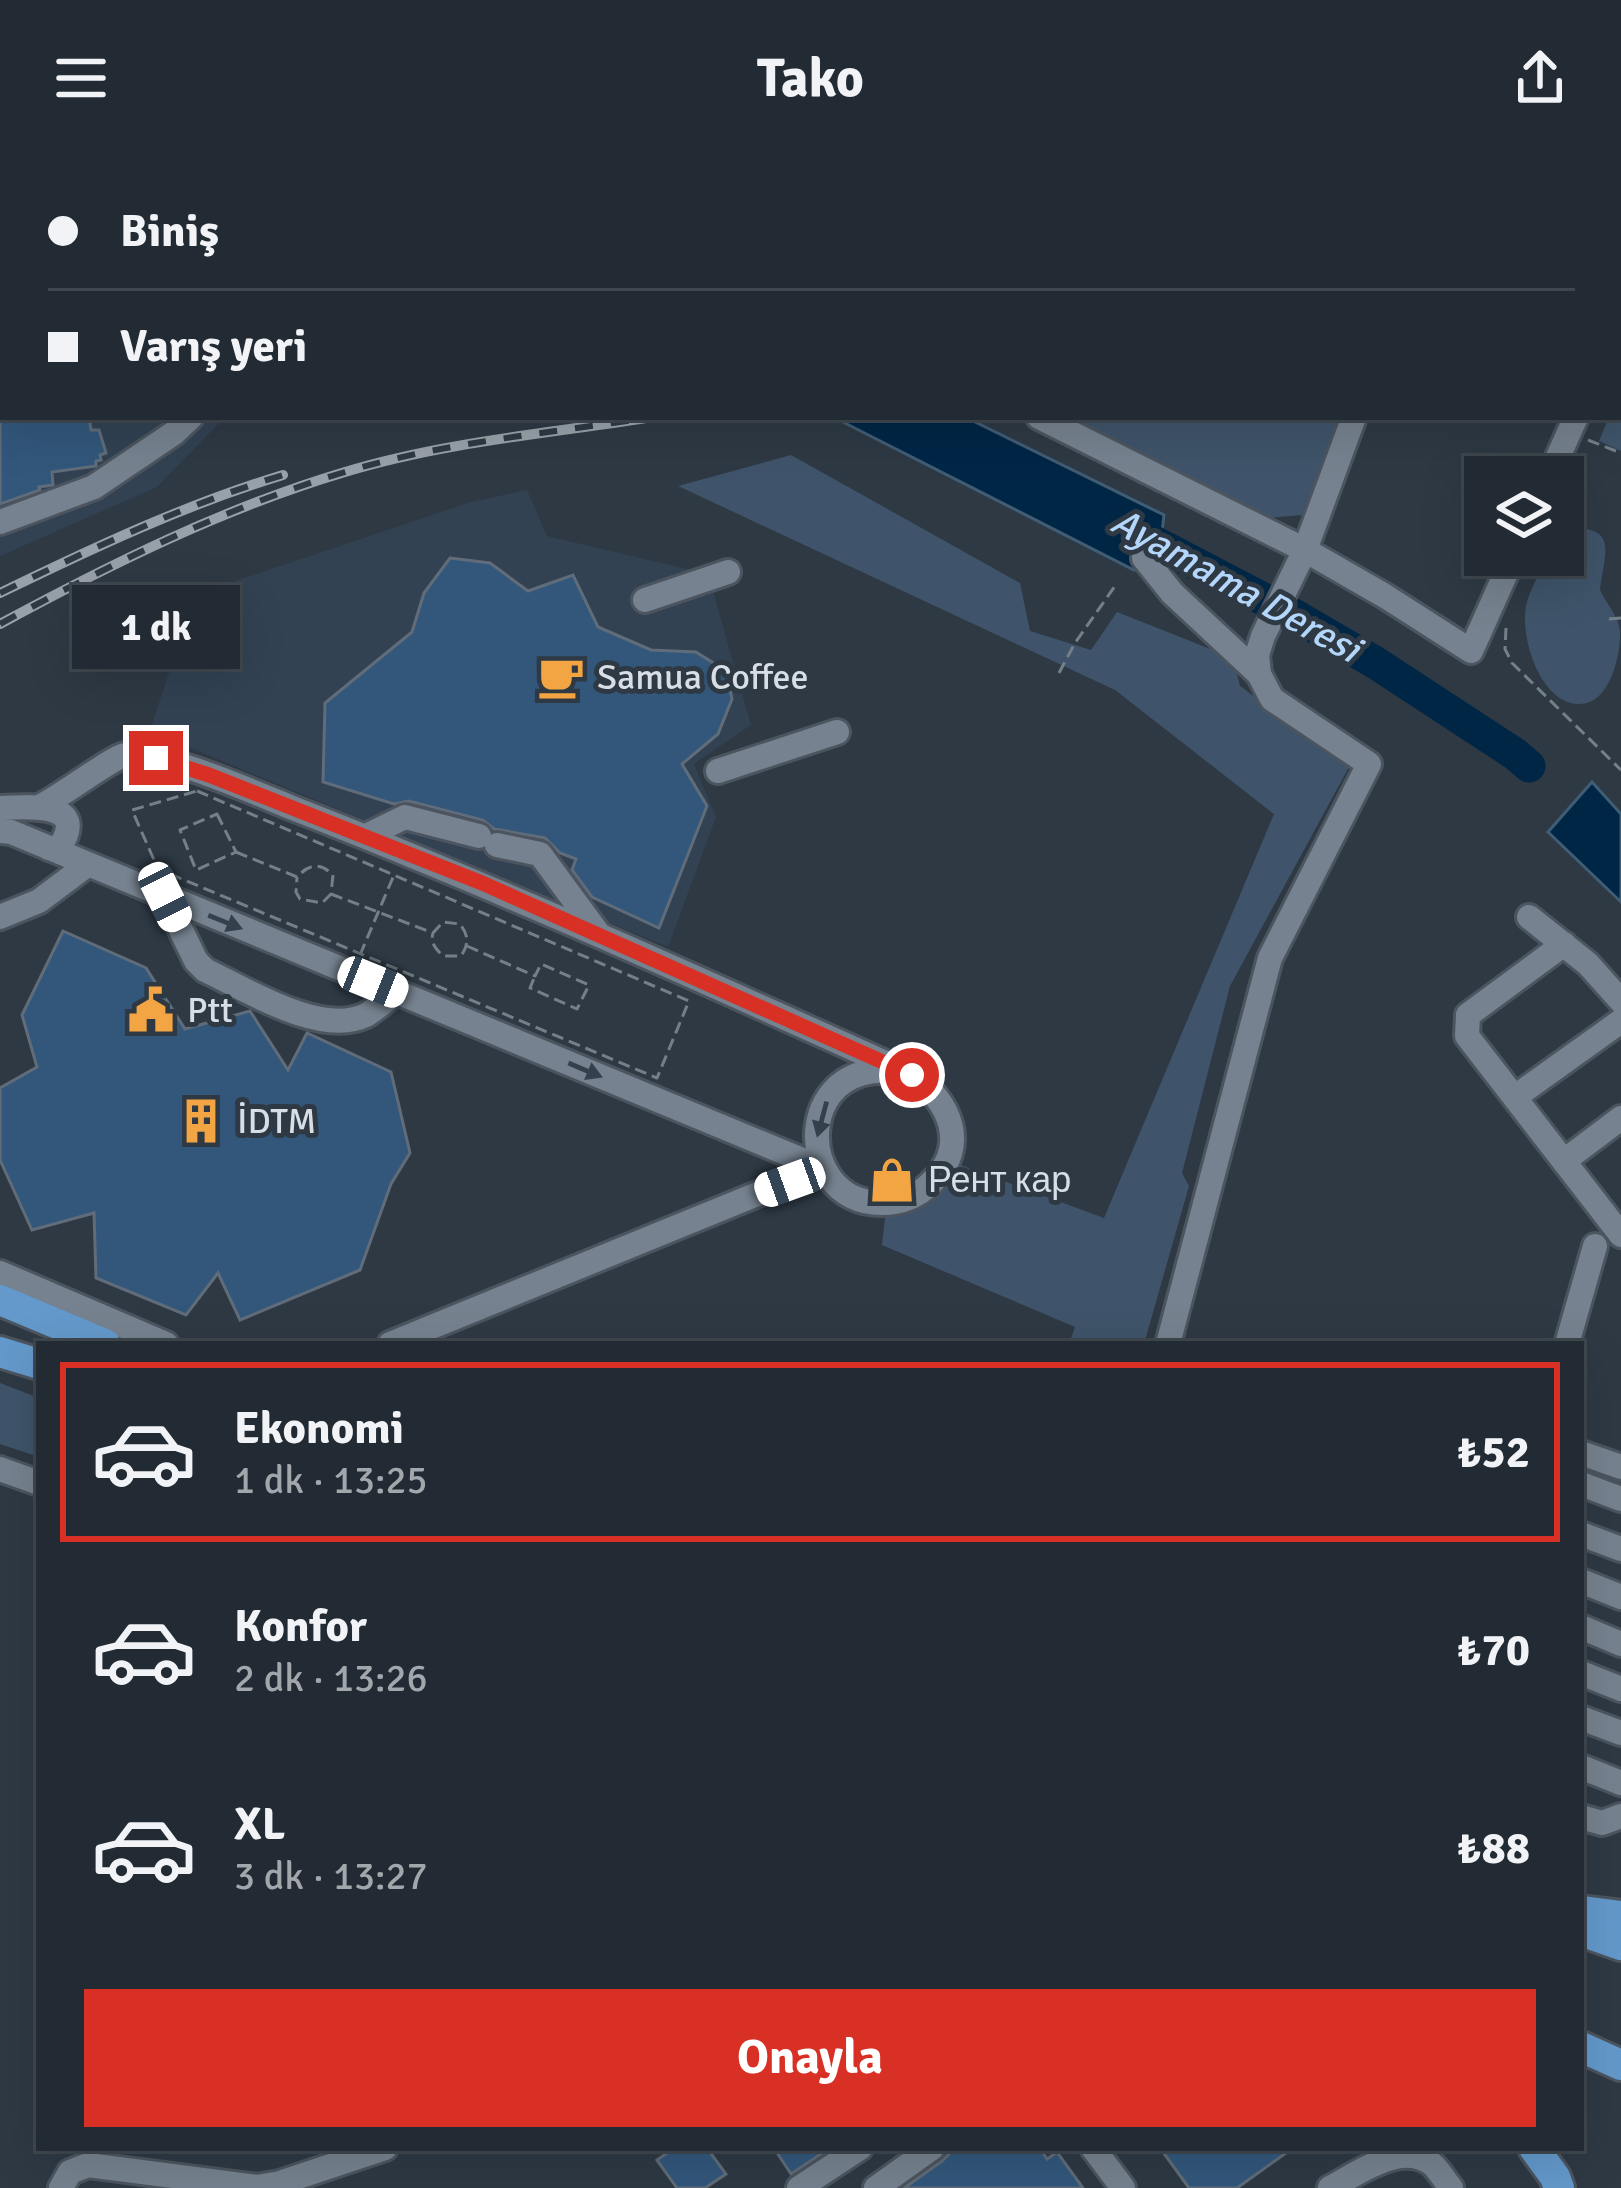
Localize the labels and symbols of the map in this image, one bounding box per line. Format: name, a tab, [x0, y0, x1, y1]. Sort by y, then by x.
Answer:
water label: Ayamama Deresi	[1103, 497, 1372, 675]
callout: 1 dk	[72, 584, 240, 668]
cafe icon: Samua Coffee	[536, 652, 586, 702]
place label: Samua Coffee	[597, 655, 809, 700]
route end	[129, 731, 183, 785]
car	[133, 857, 197, 937]
one-way arrow	[207, 913, 243, 932]
car	[333, 952, 413, 1012]
public building icon: Ptt	[126, 985, 176, 1035]
place label: Ptt	[187, 988, 233, 1033]
route start	[885, 1048, 939, 1102]
one-way arrow	[568, 1061, 604, 1080]
building icon: İDTM	[176, 1096, 226, 1146]
place label: İDTM	[237, 1099, 316, 1144]
one-way arrow	[812, 1101, 831, 1138]
car	[750, 1153, 830, 1211]
shop icon: Рент кар	[867, 1155, 917, 1205]
place label: Рент кар	[928, 1158, 1071, 1203]

